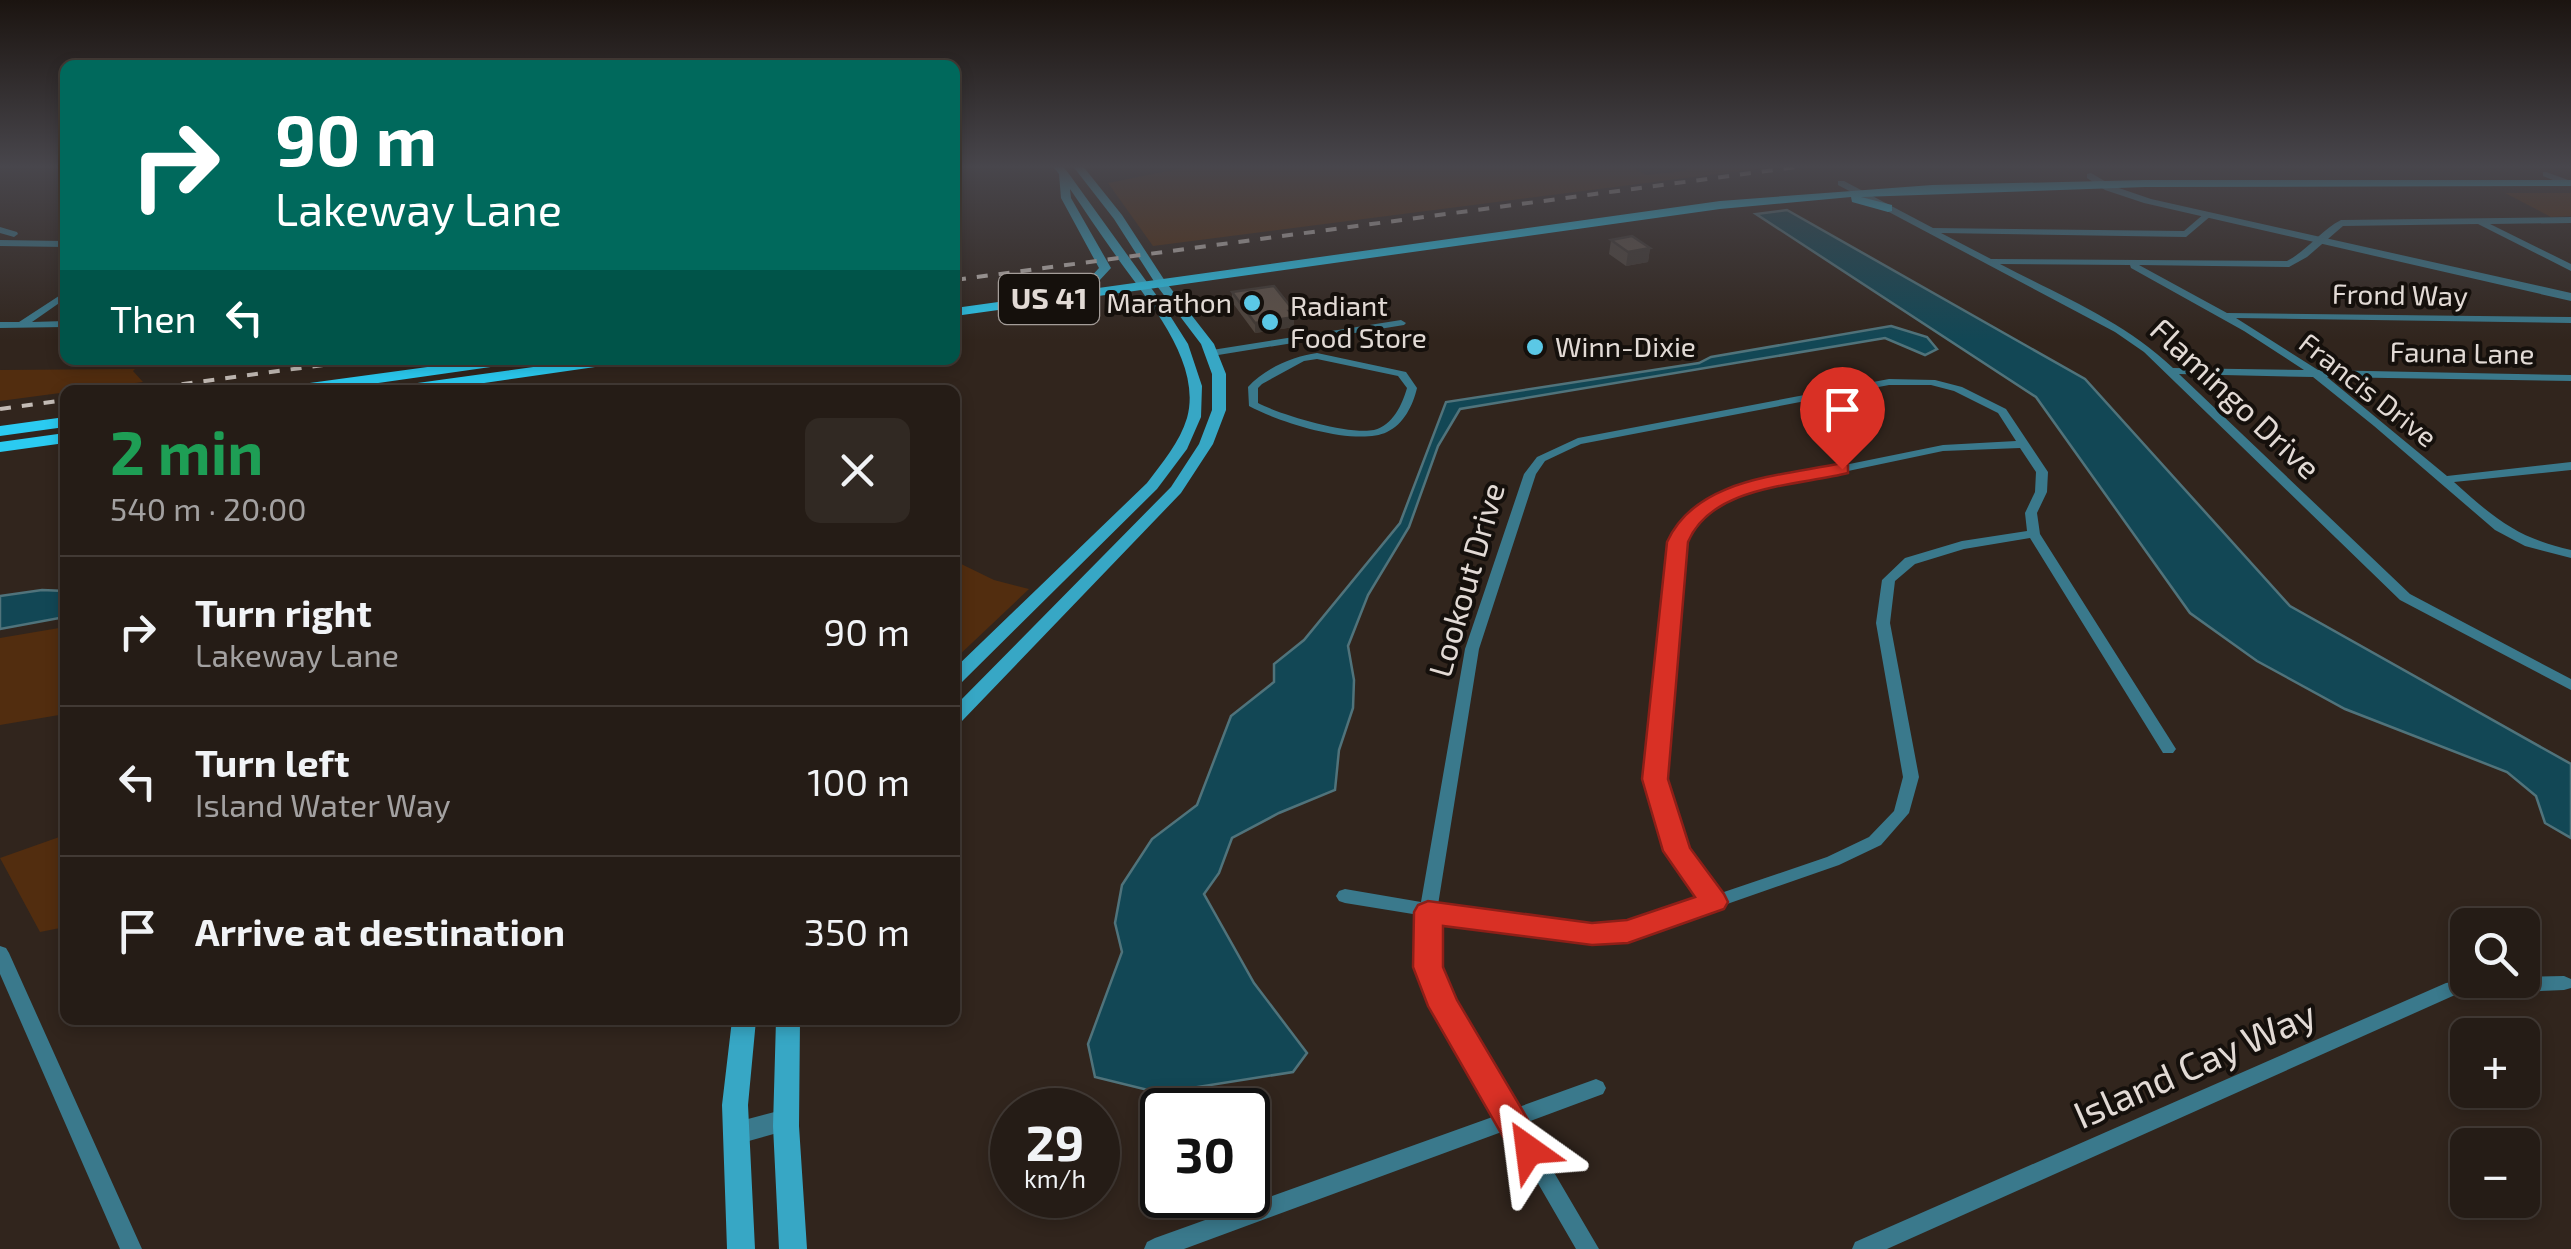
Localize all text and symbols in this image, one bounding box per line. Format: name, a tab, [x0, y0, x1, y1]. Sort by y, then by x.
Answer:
text: 90 m	[275, 96, 437, 180]
icon: right	[110, 100, 240, 230]
text: Lakeway Lane	[275, 181, 562, 235]
road number: US 41	[999, 274, 1099, 324]
street label: Frond Way	[2332, 276, 2468, 312]
place label: Marathon	[1106, 285, 1232, 319]
place label: Radiant Food Store	[1290, 288, 1427, 354]
icon: left	[217, 290, 272, 345]
marker: Marathon	[1241, 292, 1263, 314]
text: Then	[110, 295, 197, 341]
street label: Flamingo Drive	[2144, 309, 2329, 486]
marker: Radiant Food Store	[1259, 311, 1281, 333]
street label: Francis Drive	[2293, 325, 2444, 453]
place label: Winn-Dixie	[1555, 329, 1696, 363]
street label: Fauna Lane	[2389, 334, 2535, 370]
marker: Winn-Dixie	[1524, 336, 1546, 358]
pin	[1800, 367, 1885, 470]
icon: arrive	[1815, 382, 1870, 437]
text: 2 min	[110, 415, 263, 487]
button: close	[805, 418, 910, 523]
street label: Lookout Drive	[1419, 478, 1511, 681]
text: 540 m · 20:00	[110, 489, 307, 527]
text: Turn right	[195, 589, 372, 635]
icon: right	[110, 604, 165, 659]
text: 90 m	[824, 608, 910, 654]
text: Lakeway Lane	[195, 635, 399, 673]
text: Turn left	[195, 739, 350, 785]
icon: left	[110, 754, 165, 809]
text: 100 m	[807, 758, 910, 804]
text: Island Water Way	[195, 785, 451, 823]
icon: arrive	[110, 904, 165, 959]
text: Arrive at destination	[195, 908, 565, 954]
text: 350 m	[804, 908, 910, 954]
map controls	[2450, 908, 2540, 1218]
button: search	[2450, 908, 2540, 998]
street label: Island Cay Way	[2066, 989, 2322, 1137]
button: +	[2450, 1018, 2540, 1108]
speed limit sign: 30	[1140, 1088, 1270, 1218]
position arrow	[1477, 1098, 1581, 1202]
text: 29	[1026, 1111, 1084, 1171]
button: −	[2450, 1128, 2540, 1218]
text: km/h	[1024, 1163, 1086, 1193]

